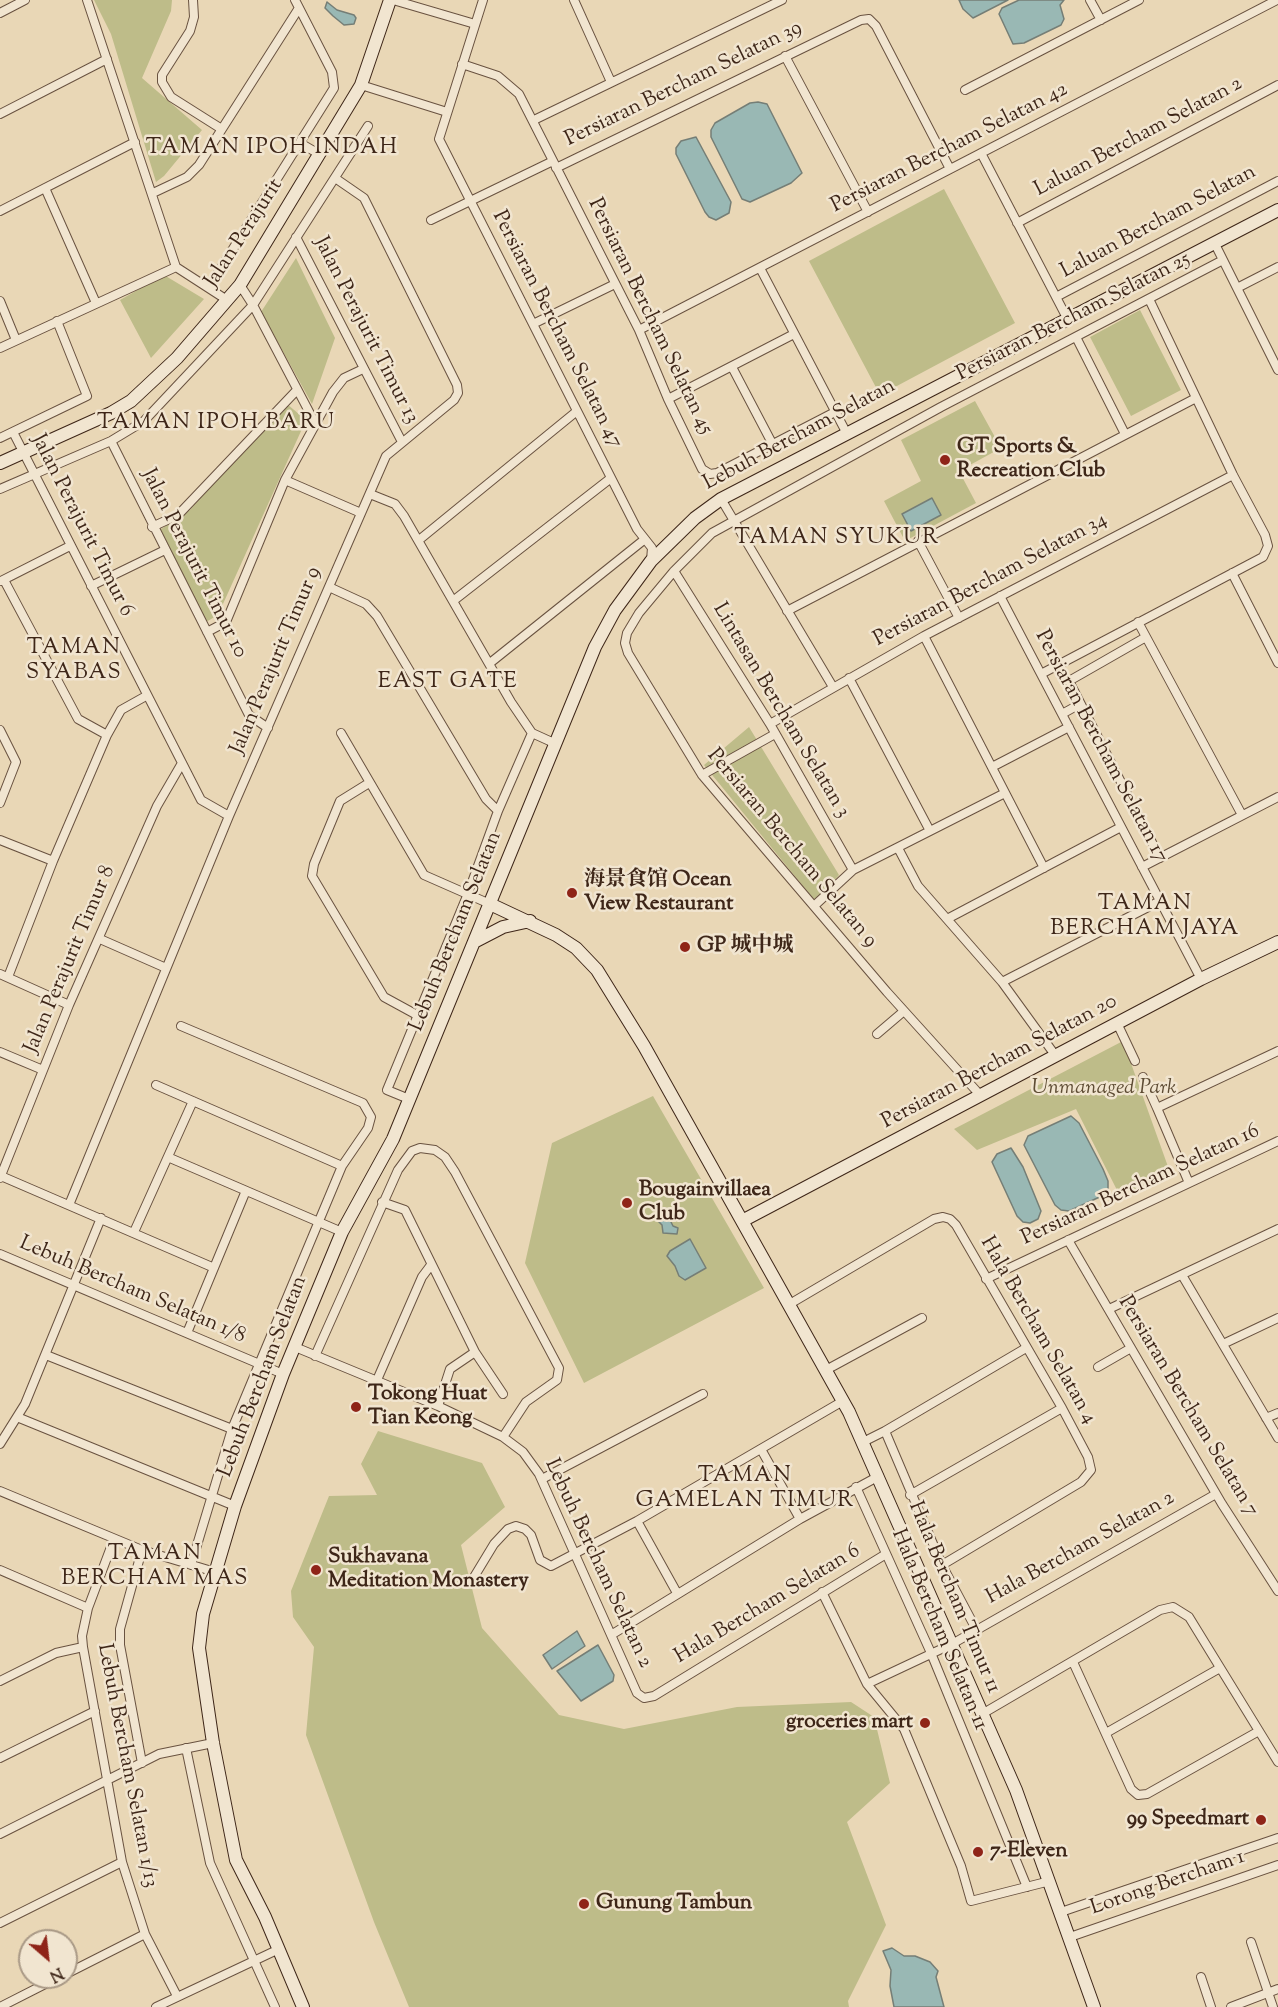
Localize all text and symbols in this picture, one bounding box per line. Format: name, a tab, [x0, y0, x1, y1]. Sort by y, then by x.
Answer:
street label: Persiaran Bercham Selatan 39	[561, 17, 807, 153]
street label: Laluan Bercham Selatan 2	[1031, 72, 1247, 204]
street label: Persiaran Bercham Selatan 42	[827, 78, 1073, 220]
district label: TAMAN IPOH INDAH	[146, 136, 398, 162]
street label: Laluan Bercham Selatan	[1057, 161, 1261, 285]
street label: Jalan Perajurit	[200, 175, 290, 293]
street label: Persiaran Bercham Selatan 45	[581, 195, 717, 439]
street label: Persiaran Bercham Selatan 47	[485, 207, 627, 453]
street label: Jalan Perajurit Timur 13	[307, 233, 423, 429]
street label: Persiaran Bercham Selatan 25	[953, 248, 1195, 388]
street label: Lebuh Bercham Selatan	[700, 375, 900, 497]
district label: TAMAN IPOH BARU	[97, 411, 335, 437]
street label: Jalan Perajurit Timur 6	[24, 431, 138, 621]
place label: GT Sports & Recreation Club	[957, 435, 1105, 485]
marker: GT Sports & Recreation Club	[938, 453, 952, 467]
street label: Jalan Perajurit Timur 10	[134, 465, 252, 663]
street label: Persiaran Bercham Selatan 34	[870, 509, 1112, 653]
district label: TAMAN SYUKUR	[734, 526, 940, 552]
street label: Jalan Perajurit Timur 9	[226, 564, 328, 758]
street label: Lintasan Bercham Selatan 3	[706, 599, 854, 823]
street label: Persiaran Bercham Selatan 17	[1028, 626, 1172, 868]
district label: TAMAN SYABAS	[26, 636, 122, 688]
district label: EAST GATE	[378, 670, 518, 696]
street label: Persiaran Bercham Selatan 9	[700, 744, 882, 954]
street label: Lebuh Bercham Selatan	[405, 828, 509, 1036]
street label: Jalan Perajurit Timur 8	[20, 862, 122, 1058]
place label: 海景食馆 Ocean View Restaurant	[584, 868, 733, 918]
marker: 海景食馆 Ocean View Restaurant	[565, 886, 579, 900]
district label: TAMAN BERCHAM JAYA	[1050, 892, 1240, 944]
place label: GP 城中城	[697, 934, 793, 960]
marker: GP 城中城	[678, 940, 692, 954]
street label: Persiaran Bercham Selatan 20	[878, 990, 1122, 1136]
park label: Unmanaged Park	[1032, 1076, 1176, 1102]
street label: Persiaran Bercham Selatan 16	[1018, 1120, 1264, 1252]
place label: Bougainvillaea Club	[639, 1178, 771, 1228]
marker: Bougainvillaea Club	[620, 1196, 634, 1210]
street label: Lebuh Bercham Selatan 1/8	[15, 1232, 249, 1350]
street label: Hala Bercham Selatan 4	[973, 1233, 1101, 1429]
street label: Lebuh Bercham Selatan	[214, 1273, 314, 1481]
street label: Persiaran Bercham Selatan 7	[1111, 1292, 1263, 1522]
place label: Tokong Huat Tian Keong	[368, 1382, 487, 1432]
marker: Tokong Huat Tian Keong	[349, 1400, 363, 1414]
street label: Lebuh Bercham Selatan 2	[537, 1455, 657, 1673]
district label: TAMAN GAMELAN TIMUR	[636, 1464, 854, 1516]
street label: Hala Bercham Selatan 2	[982, 1487, 1180, 1611]
street label: Hala Bercham Timur 11	[901, 1498, 1005, 1698]
street label: Hala Bercham Selatan 11	[884, 1526, 992, 1734]
street label: Hala Bercham Selatan 6	[671, 1540, 865, 1670]
district label: TAMAN BERCHAM MAS	[61, 1542, 249, 1594]
place label: Sukhavana Meditation Monastery	[328, 1545, 529, 1595]
marker: Sukhavana Meditation Monastery	[309, 1563, 323, 1577]
street label: Lebuh Bercham Selatan 1/13	[90, 1642, 162, 1890]
place label: groceries mart	[786, 1710, 913, 1736]
marker: groceries mart	[918, 1716, 932, 1730]
place label: 99 Speedmart	[1127, 1807, 1249, 1833]
marker: 99 Speedmart	[1254, 1813, 1268, 1827]
place label: 7-Eleven	[990, 1839, 1068, 1865]
marker: 7-Eleven	[971, 1845, 985, 1859]
street label: Lorong Bercham 1	[1087, 1846, 1249, 1922]
place label: Gunung Tambun	[596, 1891, 752, 1917]
marker: Gunung Tambun	[577, 1897, 591, 1911]
north arrow	[18, 1929, 78, 1989]
text: N	[45, 1960, 67, 1987]

